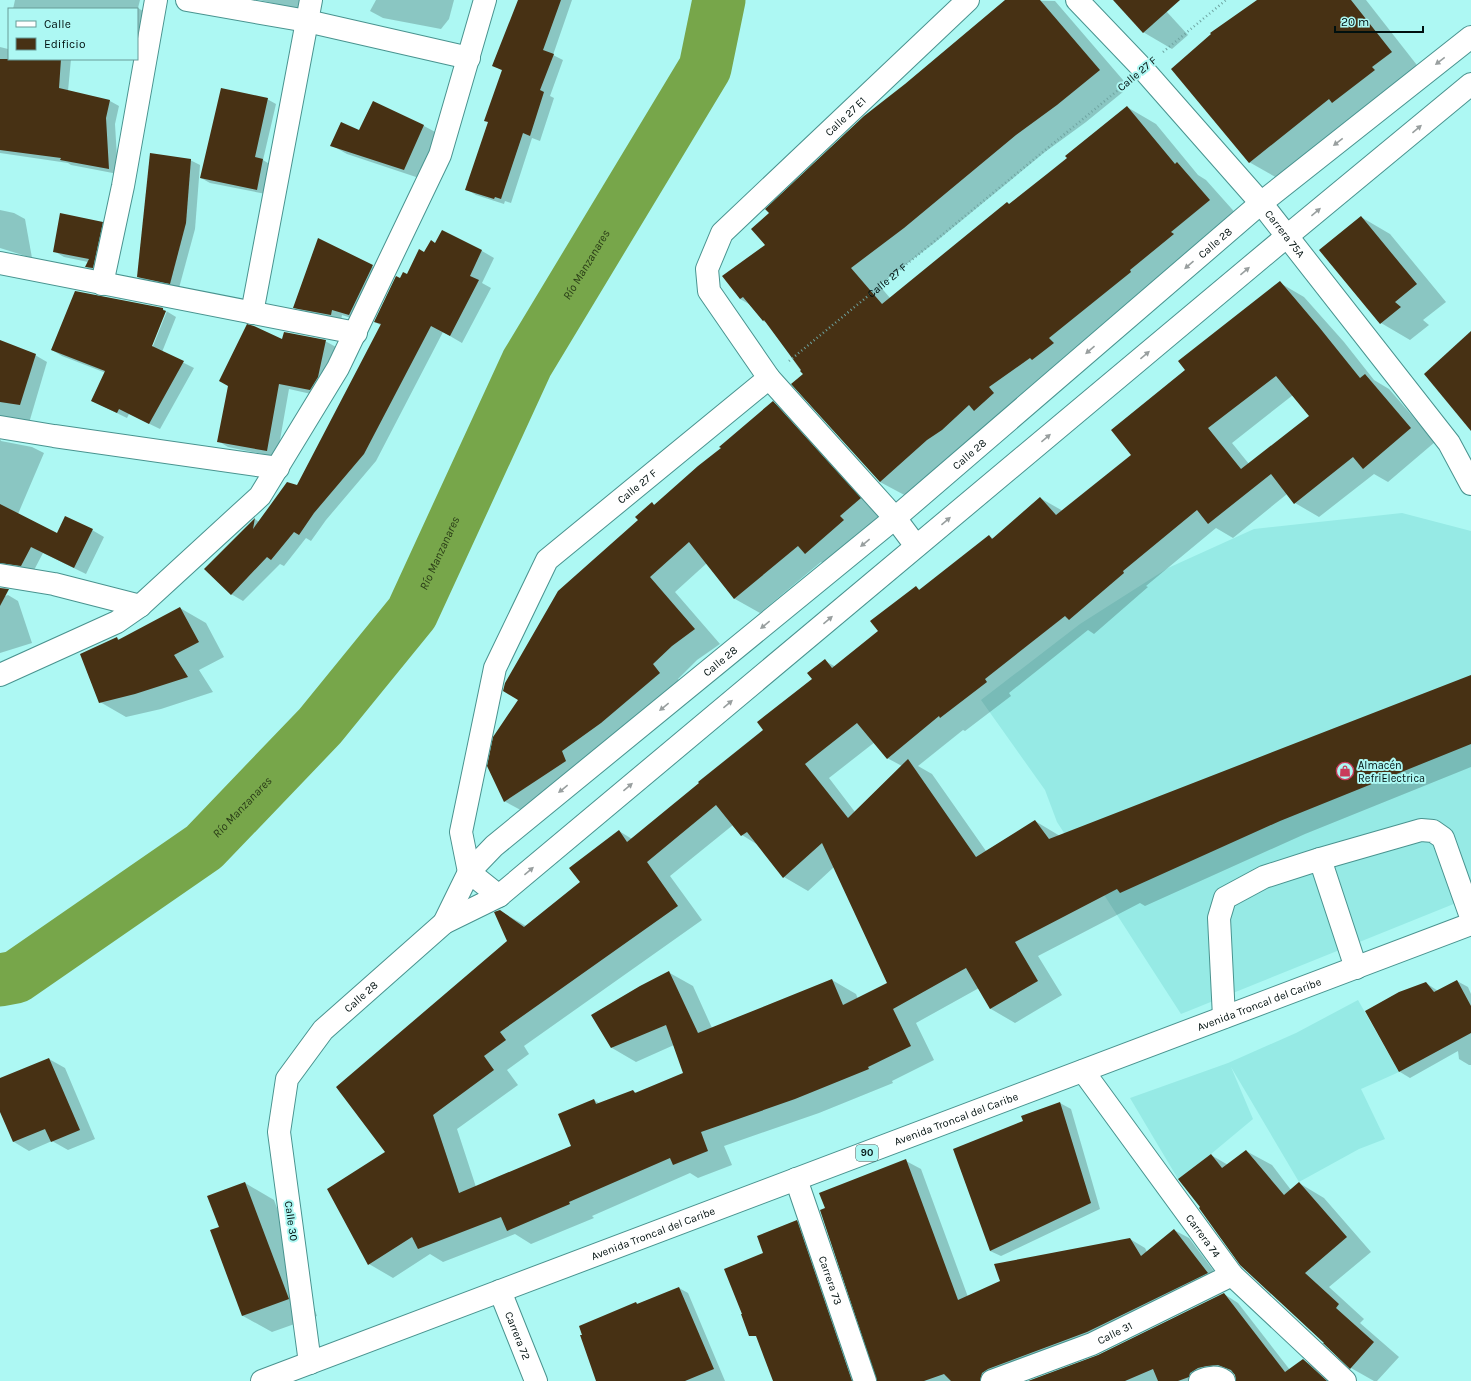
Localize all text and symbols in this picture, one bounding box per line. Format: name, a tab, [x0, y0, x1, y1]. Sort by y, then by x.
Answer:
legend	[8, 8, 138, 60]
scale bar	[1335, 8, 1423, 34]
text: 20 m	[1341, 15, 1369, 29]
text: Calle	[44, 17, 71, 31]
text: Edificio	[44, 37, 85, 51]
street label: Calle 27 F	[1115, 54, 1159, 94]
one-way arrow	[1435, 57, 1446, 65]
street label: Calle 27 E1	[822, 94, 868, 139]
one-way arrow	[1411, 125, 1422, 134]
one-way arrow	[1333, 137, 1344, 146]
street label: Carrera 75A	[1262, 207, 1308, 261]
one-way arrow	[1311, 207, 1322, 216]
street label: Calle 28	[1195, 224, 1235, 261]
water label: Río Manzanares	[560, 227, 613, 302]
street label: Calle 27 F	[865, 260, 910, 300]
one-way arrow	[1184, 261, 1194, 270]
one-way arrow	[1240, 267, 1250, 276]
one-way arrow	[1086, 345, 1095, 354]
one-way arrow	[1140, 350, 1151, 359]
one-way arrow	[1040, 433, 1051, 442]
street label: Calle 28	[950, 436, 989, 472]
street label: Calle 27 F	[615, 466, 660, 506]
water label: Río Manzanares	[417, 514, 463, 592]
one-way arrow	[941, 517, 951, 526]
one-way arrow	[860, 538, 871, 547]
one-way arrow	[822, 616, 833, 625]
one-way arrow	[759, 621, 770, 629]
street label: Calle 28	[700, 643, 740, 679]
one-way arrow	[723, 699, 733, 708]
one-way arrow	[658, 703, 669, 712]
place label: Almacén RefriElectrica	[1358, 759, 1425, 785]
shop icon: Almacén RefriElectrica	[1335, 761, 1355, 781]
water label: Río Manzanares	[210, 774, 275, 841]
one-way arrow	[623, 783, 634, 792]
one-way arrow	[558, 785, 569, 794]
one-way arrow	[523, 866, 534, 875]
street label: Avenida Troncal del Caribe	[1195, 975, 1323, 1033]
street label: Calle 28	[341, 978, 380, 1015]
street label: Avenida Troncal del Caribe	[892, 1089, 1020, 1148]
road number: 90	[856, 1145, 878, 1161]
street label: Calle 30	[282, 1200, 300, 1242]
street label: Avenida Troncal del Caribe	[589, 1204, 717, 1263]
street label: Carrera 74	[1183, 1212, 1223, 1260]
street label: Carrera 73	[816, 1254, 845, 1306]
street label: Carrera 72	[502, 1310, 533, 1361]
street label: Calle 31	[1095, 1319, 1134, 1347]

